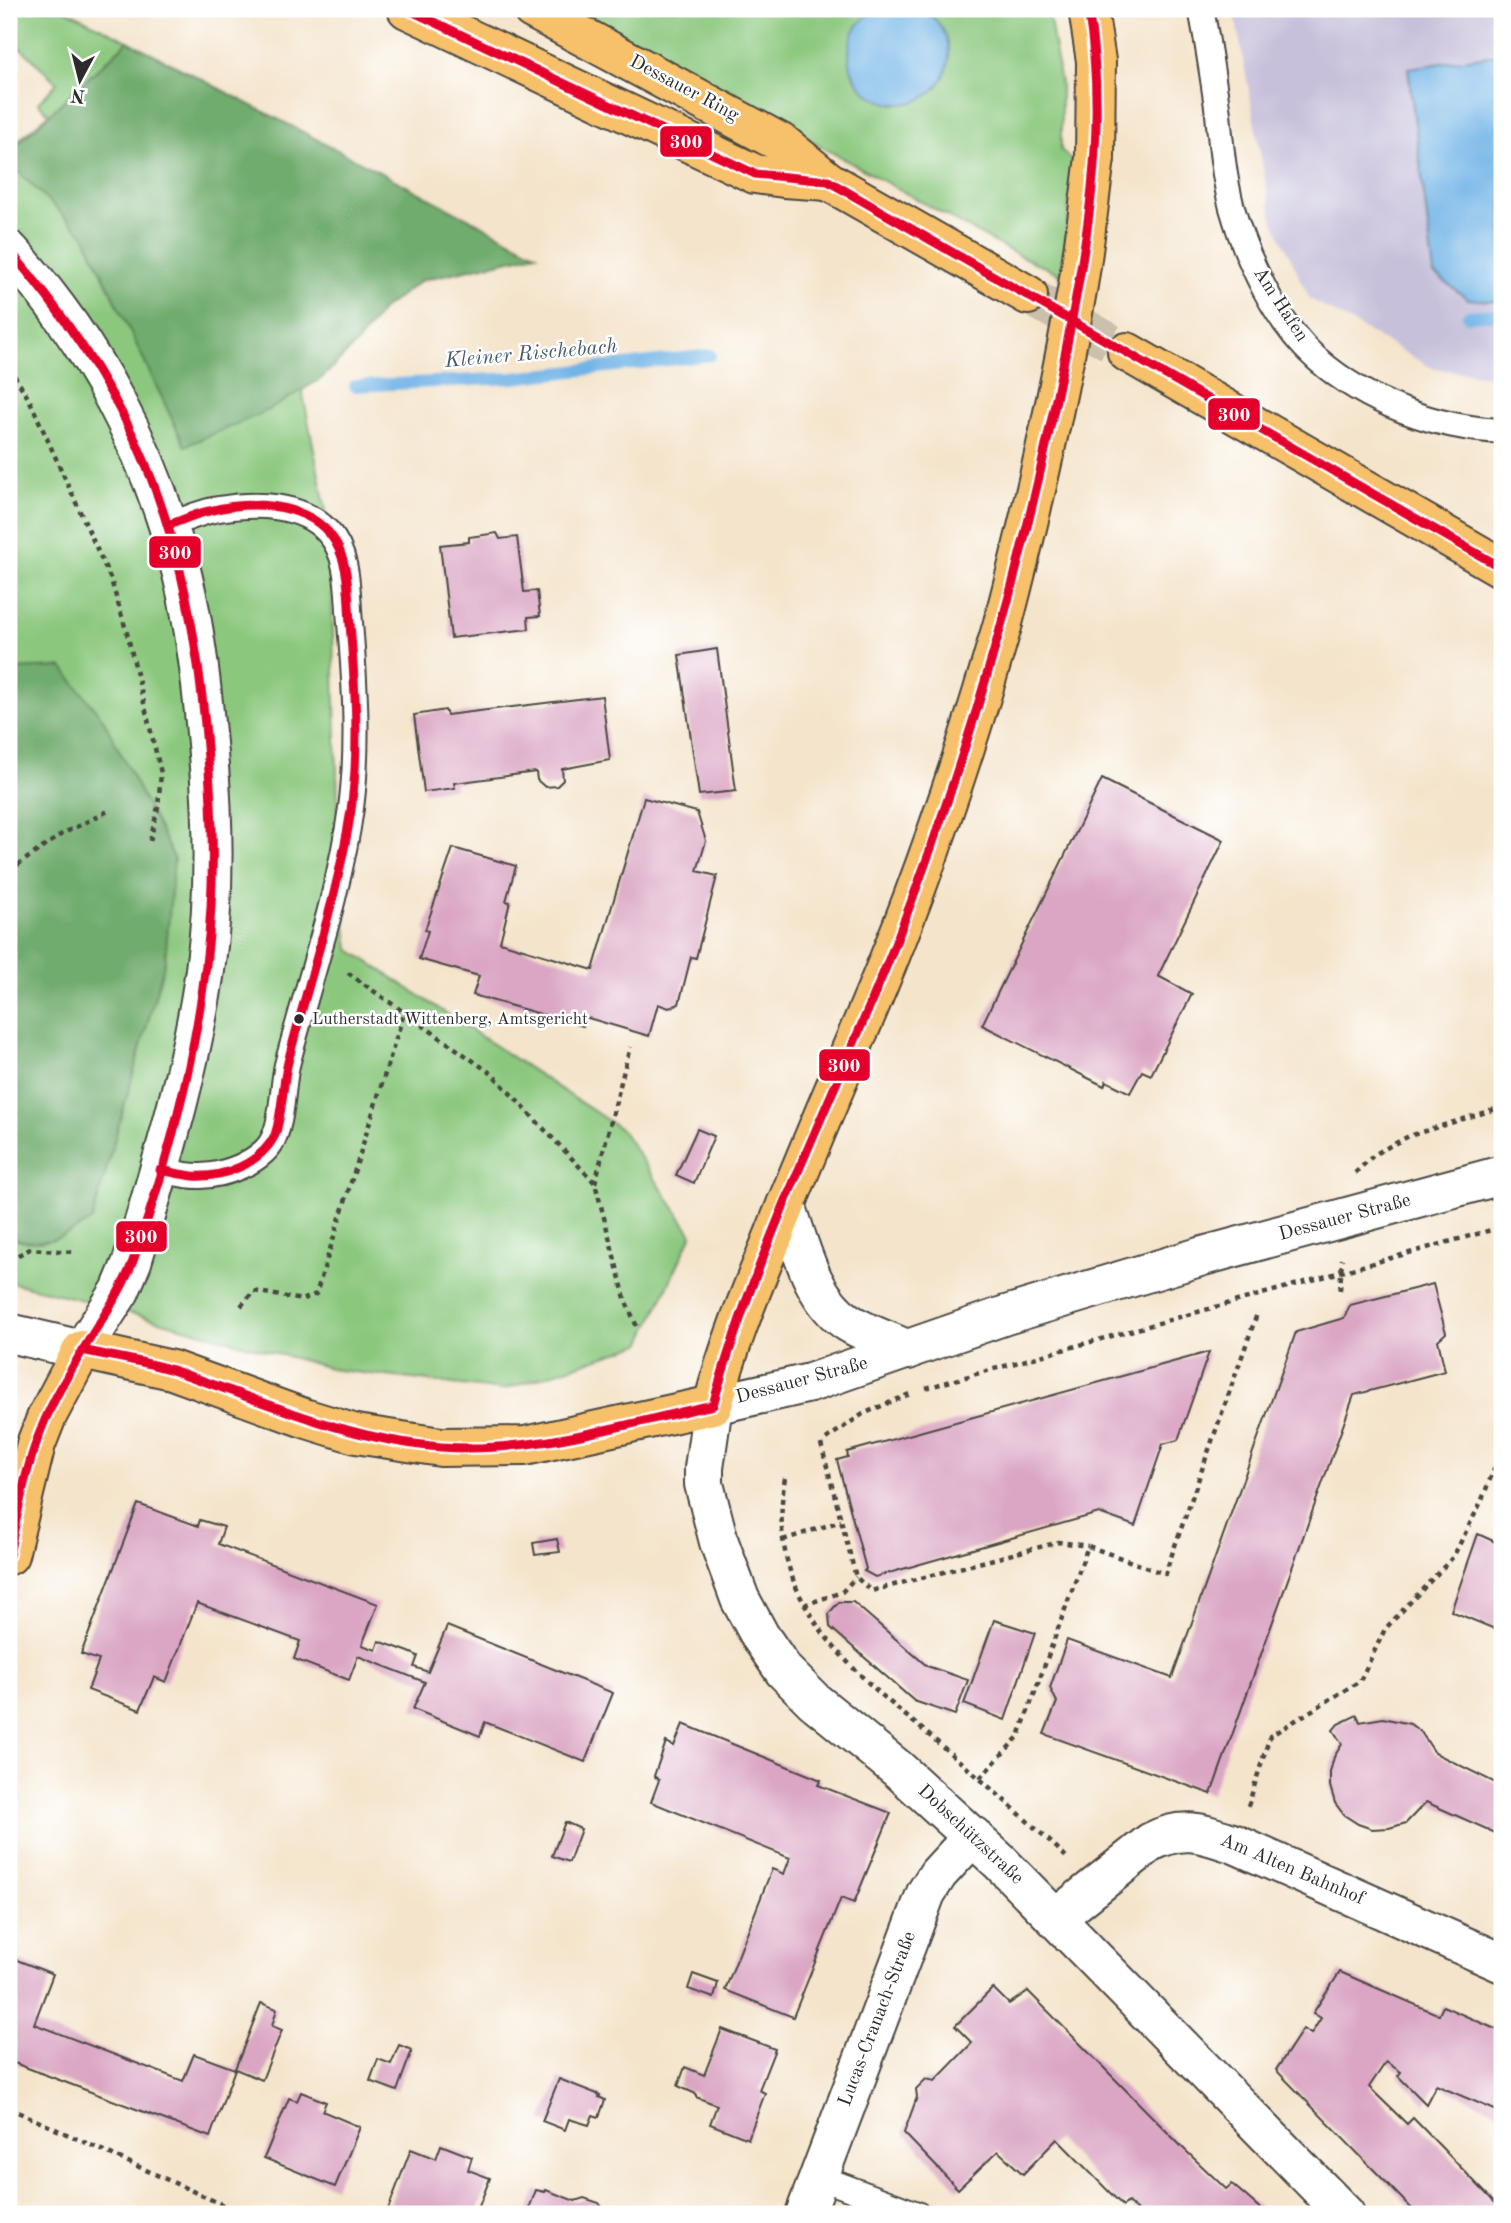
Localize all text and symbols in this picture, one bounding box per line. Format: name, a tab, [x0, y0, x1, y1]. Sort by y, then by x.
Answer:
north arrow	[46, 46, 116, 116]
street label: Dessauer Ring	[626, 52, 742, 126]
text: N	[69, 84, 87, 105]
line badge: 300	[659, 125, 713, 158]
text: 300	[669, 134, 703, 153]
street label: Am Hafen	[1249, 264, 1311, 346]
water label: Kleiner Rischebach	[443, 336, 618, 372]
line badge: 300	[1207, 397, 1261, 431]
text: 300	[1217, 407, 1251, 426]
line badge: 300	[148, 535, 202, 569]
text: 300	[158, 545, 192, 564]
place label: Lutherstadt Wittenberg, Amtsgericht	[312, 1011, 588, 1028]
marker: Lutherstadt Wittenberg, Amtsgericht	[292, 1012, 306, 1026]
line badge: 300	[818, 1048, 871, 1082]
text: 300	[827, 1058, 861, 1077]
street label: Dessauer Straße	[1277, 1191, 1413, 1245]
line badge: 300	[115, 1220, 168, 1253]
text: 300	[124, 1229, 158, 1248]
street label: Dessauer Straße	[734, 1354, 870, 1408]
street label: Dobschützstraße	[913, 1781, 1027, 1889]
street label: Am Alten Bahnhof	[1217, 1831, 1368, 1909]
street label: Lucas-Cranach-Straße	[836, 1929, 920, 2109]

